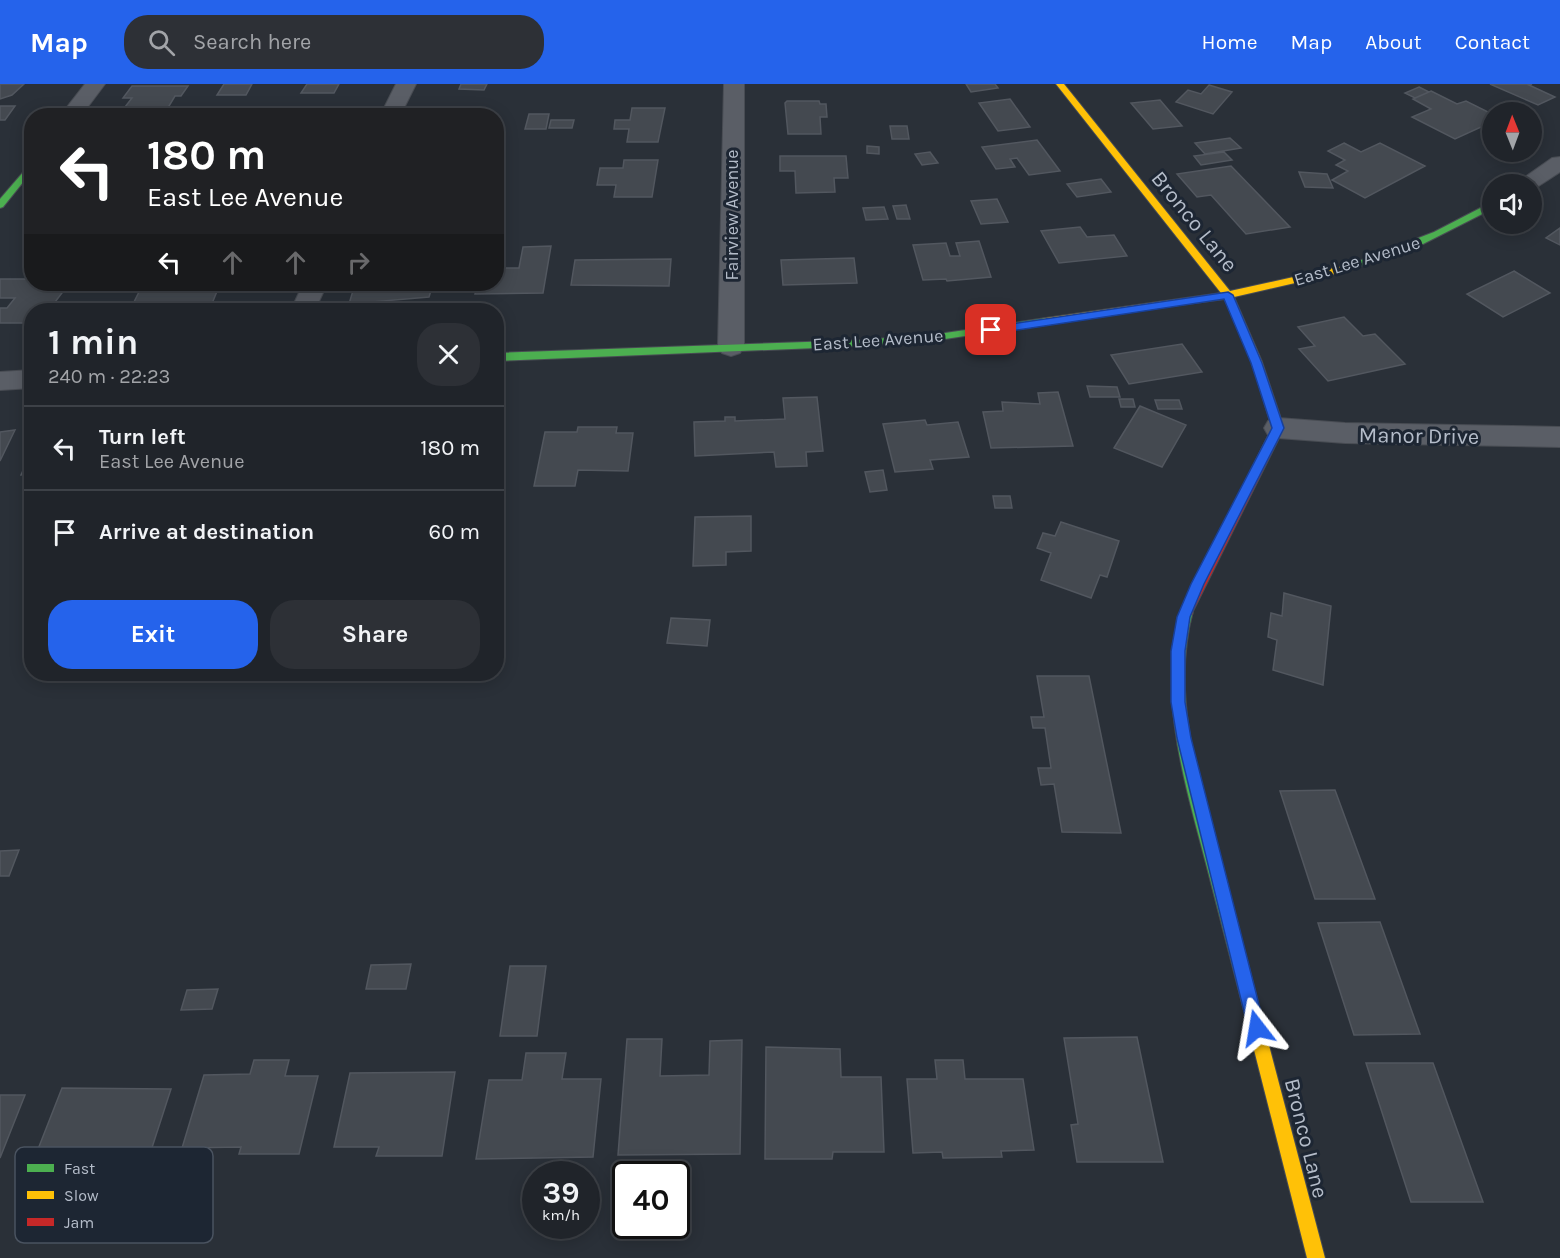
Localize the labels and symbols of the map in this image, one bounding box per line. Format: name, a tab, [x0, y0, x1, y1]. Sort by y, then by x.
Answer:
north arrow	[1482, 102, 1542, 162]
street label: Fairview Avenue	[721, 150, 743, 281]
street label: Bronco Lane	[1146, 166, 1243, 277]
street label: East Lee Avenue	[1291, 231, 1423, 291]
pin	[965, 304, 1016, 355]
street label: East Lee Avenue	[812, 324, 944, 356]
street label: Manor Drive	[1358, 422, 1480, 450]
position arrow	[1225, 996, 1289, 1060]
street label: Bronco Lane	[1279, 1076, 1333, 1201]
legend	[15, 1147, 213, 1243]
text: Fast	[64, 1159, 95, 1178]
speed limit sign: 40	[612, 1161, 690, 1239]
text: Slow	[64, 1186, 99, 1205]
text: Jam	[64, 1213, 94, 1232]

